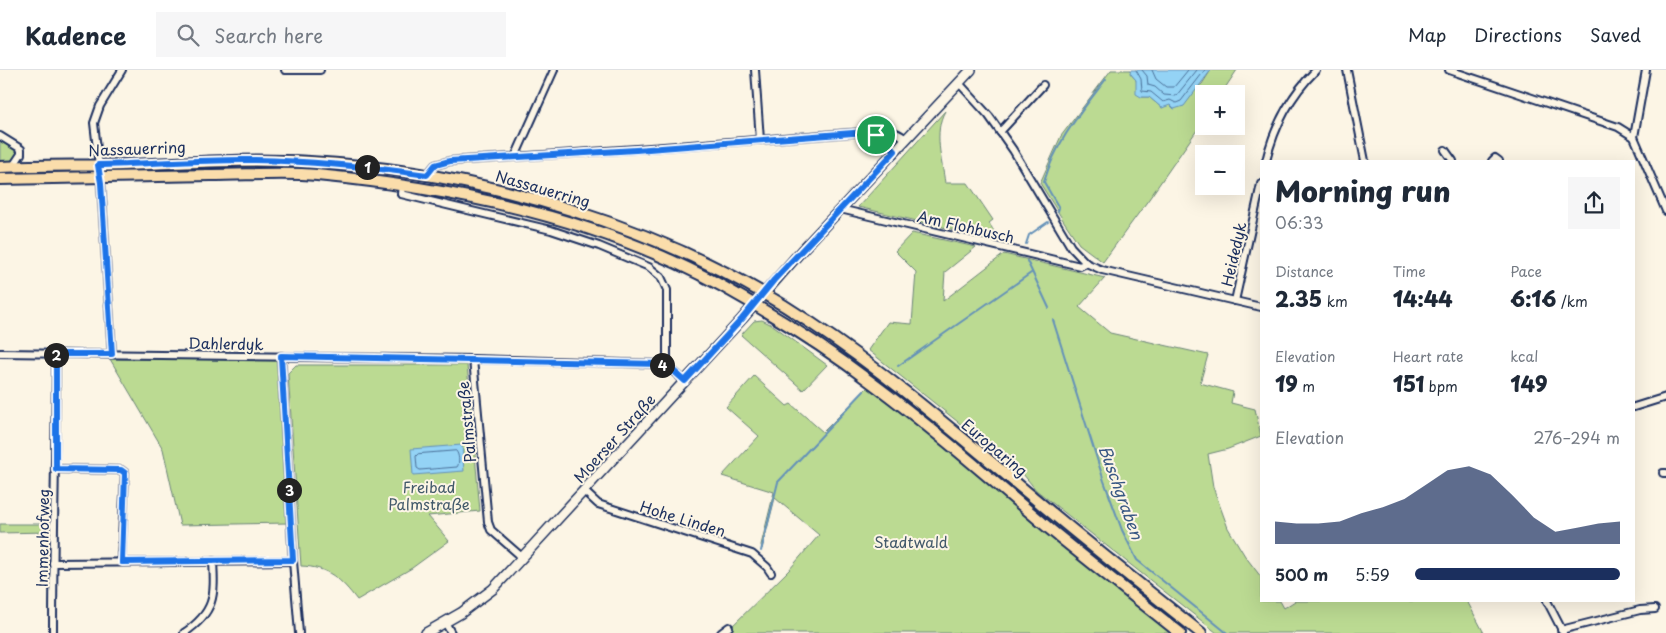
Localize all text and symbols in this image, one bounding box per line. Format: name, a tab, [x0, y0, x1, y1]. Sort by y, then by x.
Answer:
search box	[156, 12, 506, 57]
text: Kadence	[25, 17, 126, 53]
icon: search	[174, 21, 202, 49]
text: Search here	[214, 21, 323, 49]
text: Map	[1408, 21, 1446, 48]
text: Directions	[1474, 21, 1562, 48]
text: Saved	[1590, 21, 1641, 48]
map controls	[1195, 85, 1245, 195]
button: +	[1195, 85, 1245, 135]
pin	[855, 114, 897, 156]
icon: arrive	[862, 121, 890, 149]
street label: Nassauerring	[88, 135, 186, 161]
button: −	[1195, 145, 1245, 195]
pin: 1	[354, 154, 380, 180]
text: 1	[364, 157, 371, 178]
street label: Nassauerring	[493, 164, 593, 212]
text: Morning run	[1275, 169, 1451, 212]
button: share	[1568, 177, 1620, 229]
street label: Am Flohbusch	[915, 204, 1017, 248]
text: 06:33	[1275, 210, 1324, 234]
street label: Heidedyk	[1214, 219, 1252, 289]
text: Distance	[1275, 261, 1334, 282]
text: Time	[1393, 261, 1426, 282]
text: Pace	[1510, 261, 1542, 282]
text: 2.35	[1275, 282, 1322, 314]
text: 14:44	[1393, 282, 1453, 314]
text: 6:16	[1510, 282, 1556, 314]
text: km	[1322, 291, 1348, 312]
text: /km	[1556, 291, 1588, 312]
street label: Dahlerdyk	[188, 331, 265, 355]
pin: 2	[44, 342, 68, 368]
text: 2	[52, 345, 61, 366]
text: Elevation	[1275, 346, 1335, 367]
text: Heart rate	[1393, 346, 1463, 367]
text: kcal	[1510, 346, 1538, 367]
pin: 4	[650, 352, 674, 378]
text: 4	[658, 355, 667, 376]
text: 19	[1275, 367, 1298, 399]
text: 151	[1393, 367, 1424, 399]
text: 149	[1510, 367, 1548, 399]
text: m	[1298, 376, 1315, 397]
text: bpm	[1424, 376, 1458, 397]
street label: Palmstraße	[451, 380, 481, 464]
street label: Moerser Straße	[568, 388, 660, 488]
street label: Europaring	[957, 413, 1033, 481]
text: Elevation	[1275, 425, 1344, 449]
text: 276–294 m	[1533, 425, 1620, 449]
water label: Buschgraben	[1094, 442, 1150, 543]
park label: Freibad Palmstraße	[388, 475, 470, 515]
pin: 3	[276, 478, 302, 502]
text: 3	[285, 480, 294, 501]
street label: Immenhofweg	[30, 489, 54, 587]
street label: Hohe Linden	[637, 494, 729, 542]
park label: Stadtwald	[874, 530, 948, 553]
text: 500 m	[1275, 562, 1328, 586]
text: 5:59	[1355, 562, 1390, 586]

